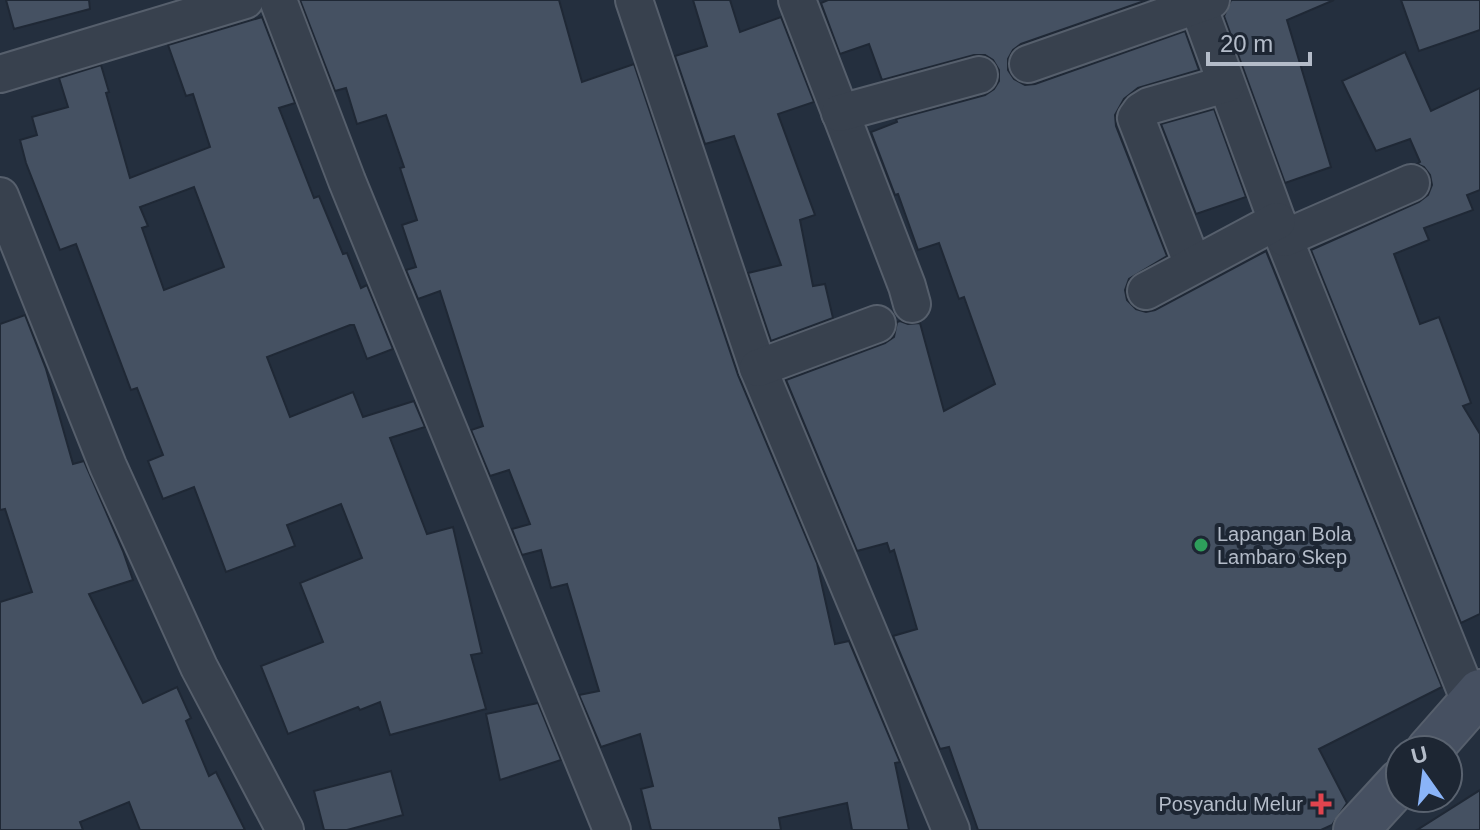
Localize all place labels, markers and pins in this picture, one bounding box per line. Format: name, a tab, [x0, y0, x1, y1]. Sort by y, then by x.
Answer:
place label: Lapangan Bola Lambaro Skep	[1217, 523, 1352, 568]
marker: Lapangan Bola Lambaro Skep	[1192, 536, 1210, 554]
place label: Posyandu Melur	[1158, 793, 1303, 815]
marker: Posyandu Melur	[1310, 793, 1332, 815]

